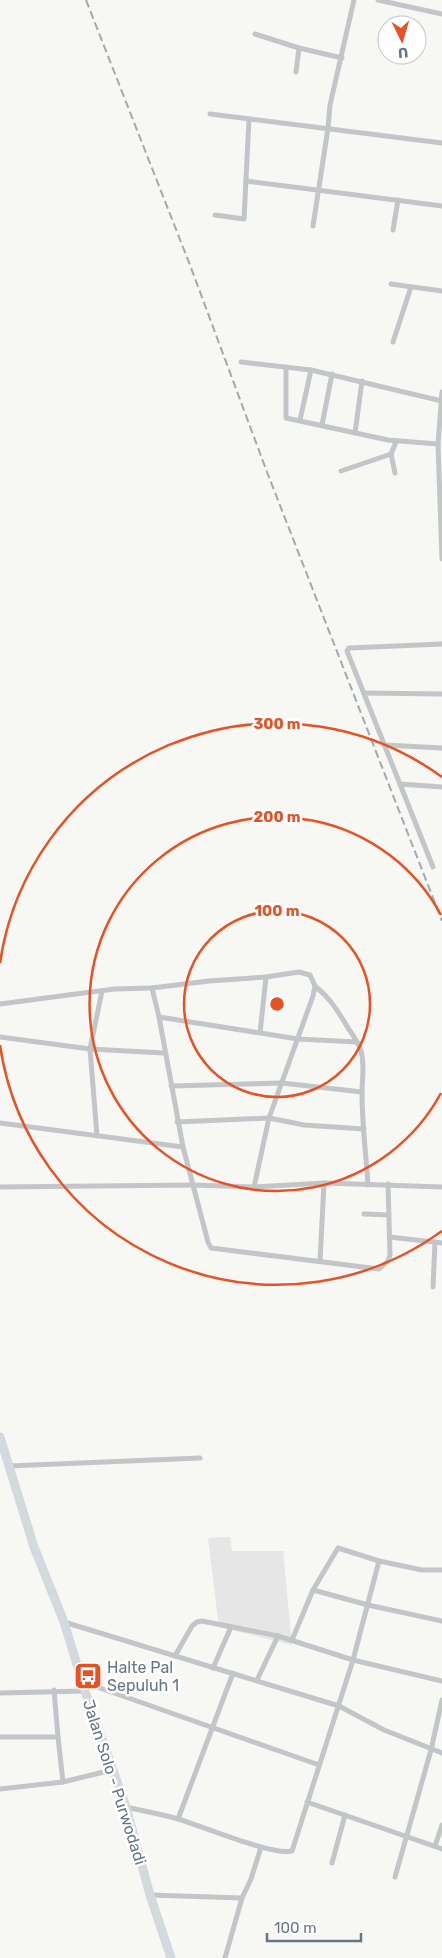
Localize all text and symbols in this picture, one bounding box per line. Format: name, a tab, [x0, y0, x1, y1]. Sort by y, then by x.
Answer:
north arrow	[377, 15, 427, 65]
text: U	[397, 44, 409, 61]
text: 300 m	[253, 715, 301, 733]
text: 200 m	[253, 808, 301, 826]
text: 100 m	[255, 902, 299, 920]
centre of rings	[268, 995, 286, 1013]
place label: Halte Pal Sepuluh 1	[107, 1658, 179, 1695]
bus stop icon: Halte Pal Sepuluh 1	[73, 1661, 103, 1691]
street label: Jalan Solo - Purwodadi	[79, 1697, 150, 1867]
scale bar	[267, 1910, 361, 1942]
text: 100 m	[274, 1919, 316, 1937]

